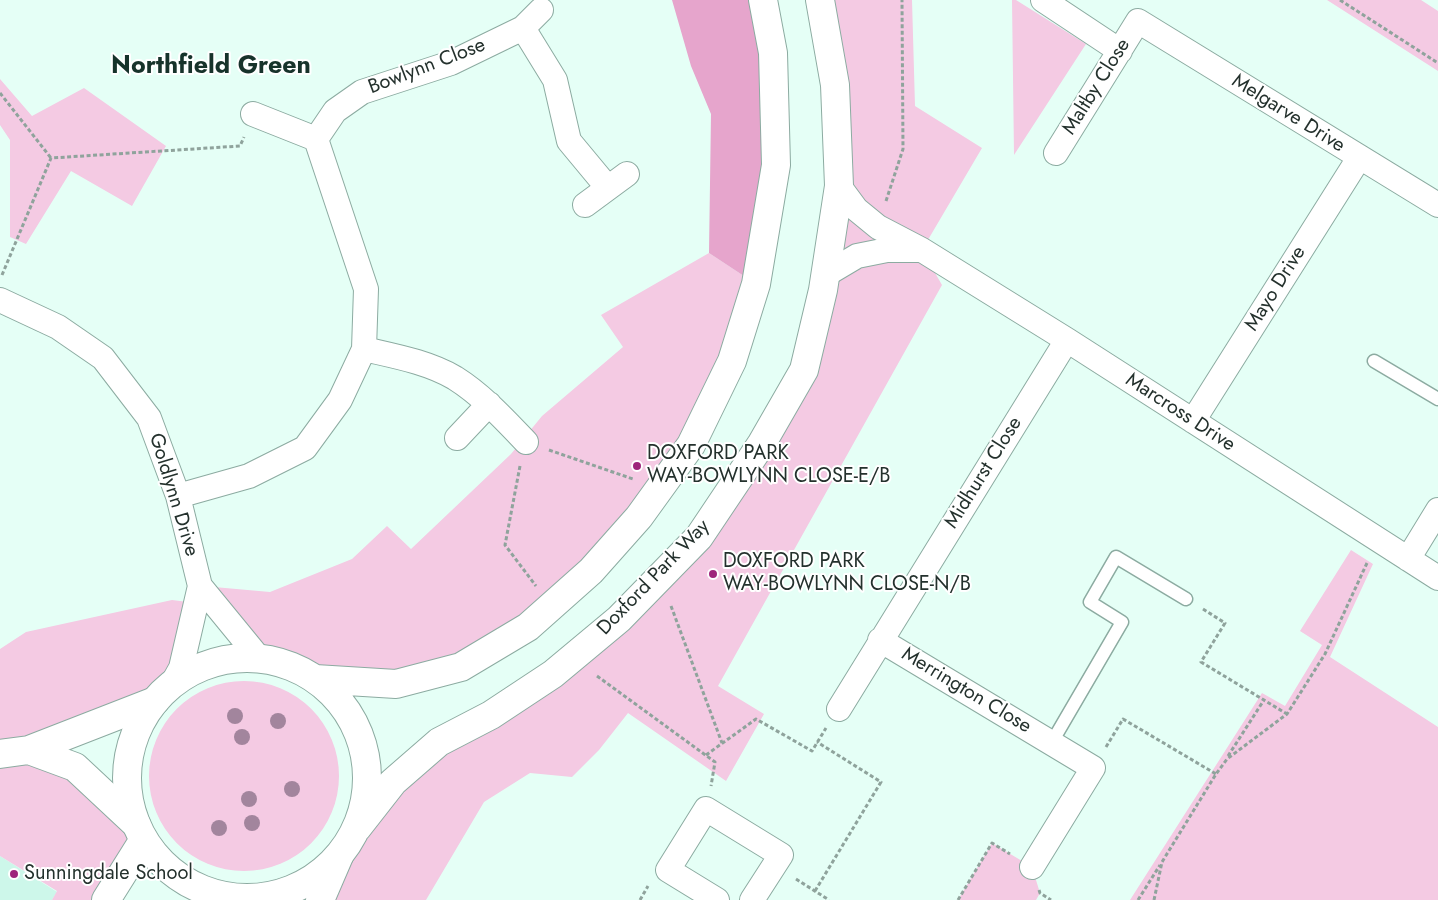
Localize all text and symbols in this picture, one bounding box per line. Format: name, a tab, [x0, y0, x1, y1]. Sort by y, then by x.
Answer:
street label: Bowlynn Close	[365, 34, 489, 100]
street label: Maltby Close	[1058, 35, 1136, 139]
district label: Northfield Green	[111, 52, 311, 82]
street label: Melgarve Drive	[1227, 70, 1349, 158]
street label: Mayo Drive	[1240, 242, 1312, 336]
street label: Marcross Drive	[1121, 369, 1239, 457]
street label: Midhurst Close	[940, 413, 1028, 533]
street label: Goldlynn Drive	[143, 431, 203, 559]
place label: DOXFORD PARK WAY-BOWLYNN CLOSE-E/B	[647, 442, 891, 489]
marker: DOXFORD PARK WAY-BOWLYNN CLOSE-E/B	[631, 460, 643, 472]
street label: Doxford Park Way	[593, 515, 715, 641]
place label: DOXFORD PARK WAY-BOWLYNN CLOSE-N/B	[723, 550, 971, 597]
marker: DOXFORD PARK WAY-BOWLYNN CLOSE-N/B	[707, 568, 719, 580]
street label: Merrington Close	[897, 643, 1035, 739]
place label: Sunningdale School	[24, 862, 193, 886]
marker: Sunningdale School	[8, 868, 20, 880]

